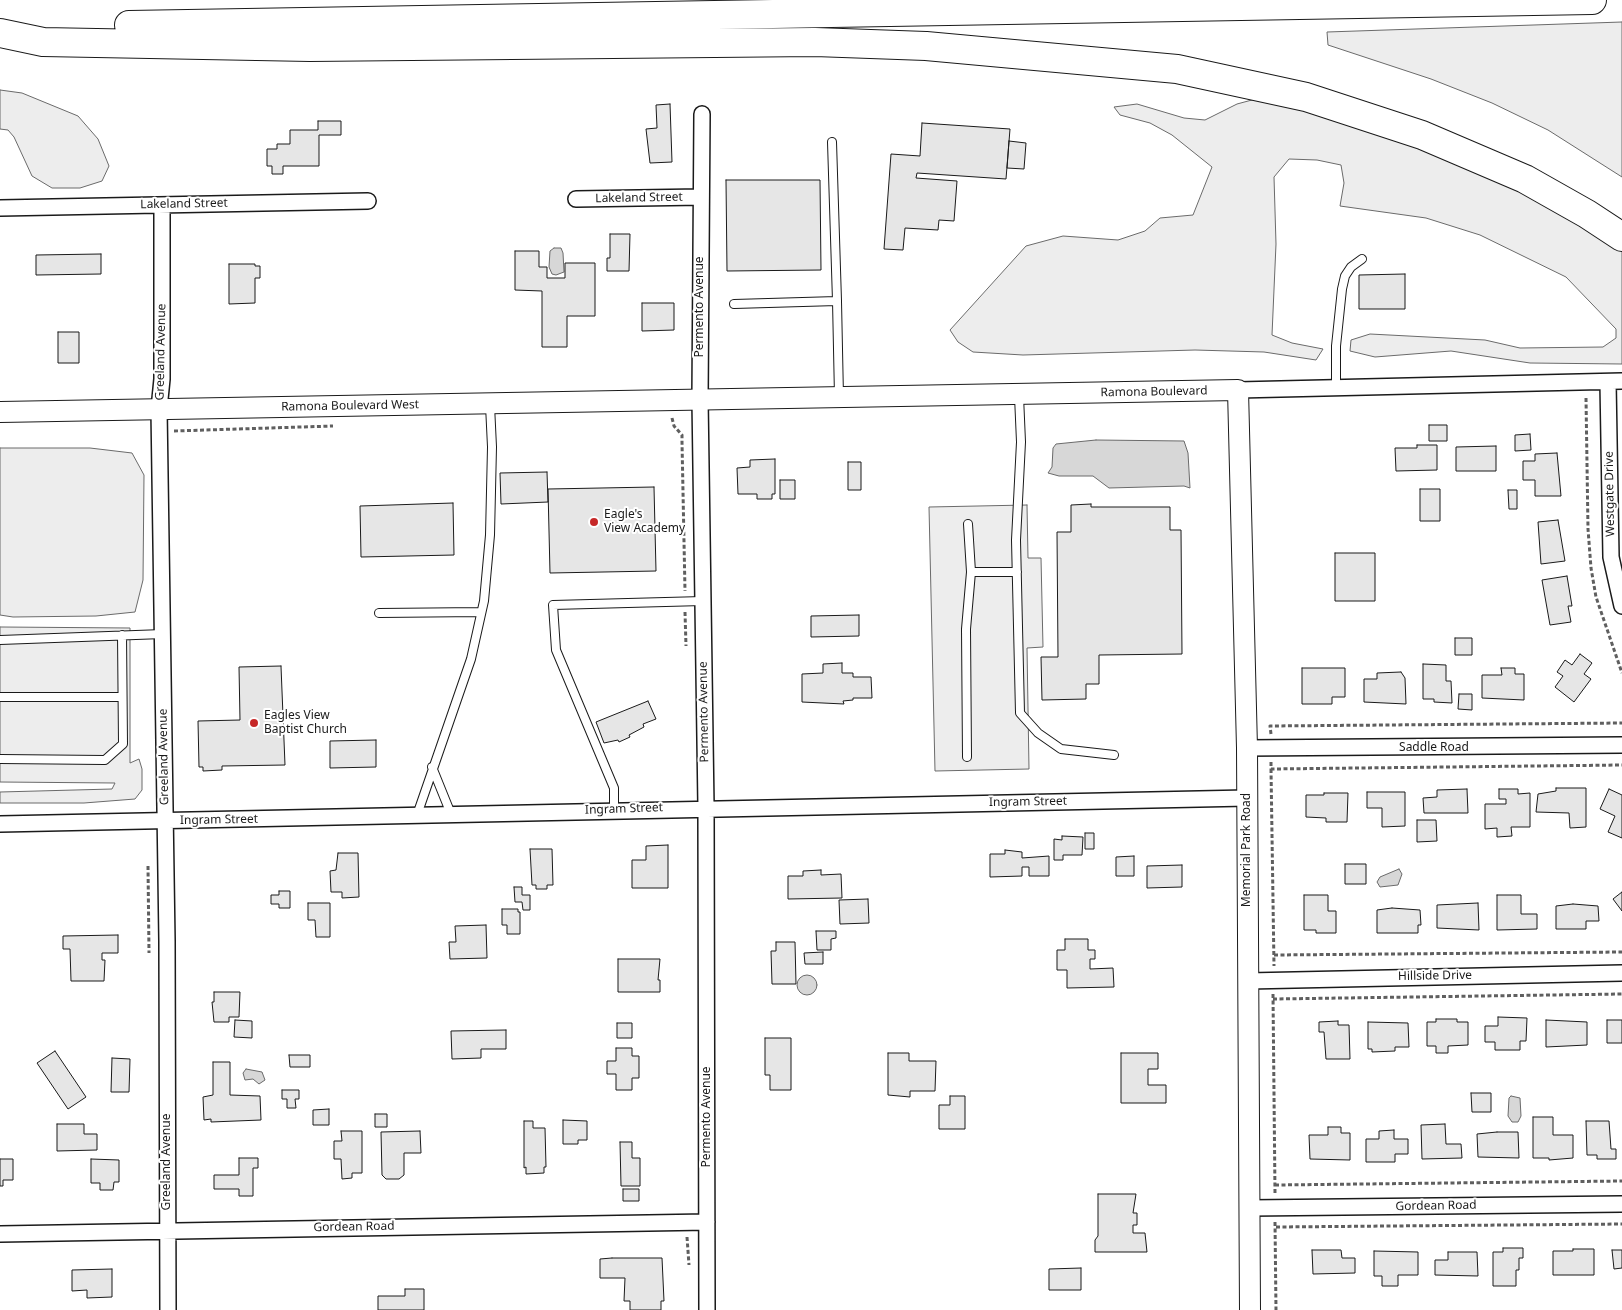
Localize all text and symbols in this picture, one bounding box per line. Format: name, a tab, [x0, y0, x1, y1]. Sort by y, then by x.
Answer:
street label: Lakeland Street	[595, 190, 683, 206]
street label: Lakeland Street	[140, 196, 228, 212]
street label: Permento Avenue	[693, 256, 707, 358]
street label: Greeland Avenue	[153, 303, 169, 401]
street label: Ramona Boulevard	[1100, 384, 1208, 400]
street label: Ramona Boulevard West	[281, 398, 419, 414]
street label: Westgate Drive	[1602, 451, 1618, 537]
place label: Eagle's View Academy	[604, 508, 685, 536]
marker: Eagle's View Academy	[588, 516, 600, 528]
street label: Permento Avenue	[696, 661, 712, 763]
street label: Greeland Avenue	[156, 708, 172, 806]
place label: Eagles View Baptist Church	[264, 709, 347, 737]
marker: Eagles View Baptist Church	[248, 717, 260, 729]
street label: Saddle Road	[1399, 741, 1469, 755]
street label: Memorial Park Road	[1240, 793, 1254, 907]
street label: Ingram Street	[989, 794, 1067, 810]
street label: Ingram Street	[585, 800, 663, 818]
street label: Ingram Street	[180, 812, 258, 828]
street label: Hillside Drive	[1398, 968, 1472, 984]
street label: Permento Avenue	[700, 1066, 714, 1168]
street label: Greeland Avenue	[160, 1114, 174, 1210]
street label: Gordean Road	[1395, 1198, 1477, 1214]
street label: Gordean Road	[313, 1219, 395, 1235]

